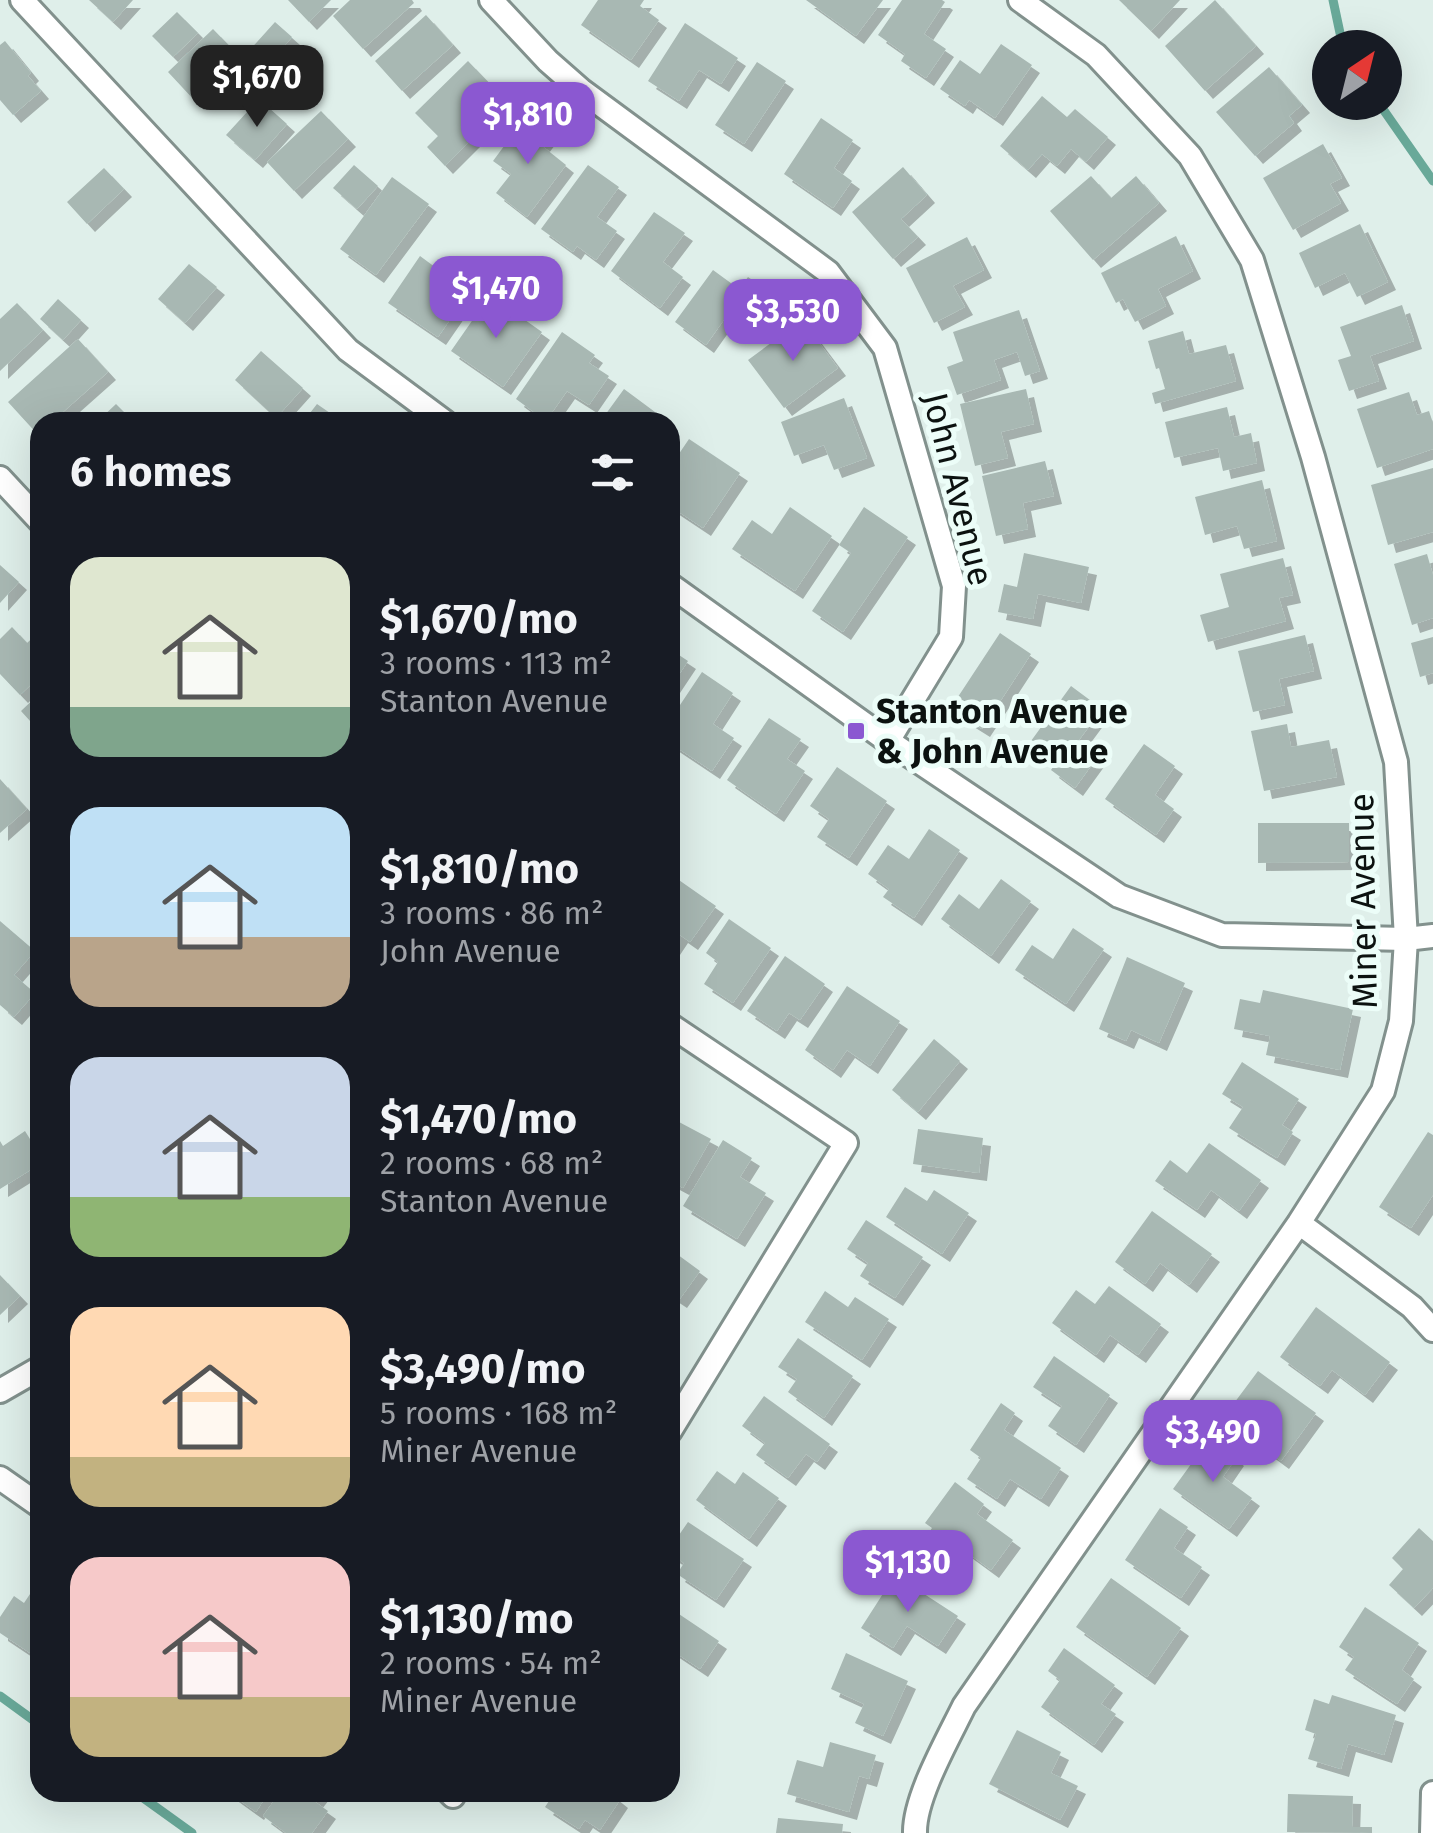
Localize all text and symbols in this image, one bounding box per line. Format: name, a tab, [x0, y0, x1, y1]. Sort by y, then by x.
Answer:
north arrow	[1312, 30, 1402, 120]
map controls	[1312, 30, 1402, 120]
pin: $1,670	[176, 45, 338, 130]
text: $1,670	[212, 58, 302, 96]
pin: $1,810	[447, 82, 609, 167]
text: $1,810	[483, 95, 573, 133]
pin: $1,470	[415, 256, 577, 341]
text: $1,470	[452, 269, 540, 307]
pin: $3,530	[712, 279, 874, 364]
text: $3,530	[746, 292, 840, 330]
street label: John Avenue	[914, 388, 1002, 590]
icon: filters	[585, 445, 640, 500]
text: 6 homes	[70, 447, 231, 497]
text: $1,670/mo	[380, 594, 578, 644]
icon: home	[150, 597, 270, 717]
text: 3 rooms · 113 m²	[380, 644, 612, 682]
text: Stanton Avenue	[380, 682, 608, 720]
place label: Stanton Avenue & John Avenue	[876, 690, 1127, 772]
marker: Stanton Avenue & John Avenue	[845, 720, 867, 742]
street label: Miner Avenue	[1340, 793, 1386, 1009]
text: $1,810/mo	[380, 844, 579, 894]
icon: home	[150, 847, 270, 967]
text: 3 rooms · 86 m²	[380, 894, 603, 932]
text: John Avenue	[380, 932, 561, 970]
text: $1,470/mo	[380, 1094, 577, 1144]
icon: home	[150, 1097, 270, 1217]
text: 2 rooms · 68 m²	[380, 1144, 603, 1182]
text: Stanton Avenue	[380, 1182, 608, 1220]
text: $3,490/mo	[380, 1344, 586, 1394]
icon: home	[150, 1347, 270, 1467]
text: 5 rooms · 168 m²	[380, 1394, 617, 1432]
pin: $3,490	[1132, 1400, 1294, 1485]
text: $3,490	[1165, 1413, 1261, 1451]
text: Miner Avenue	[380, 1432, 577, 1470]
pin: $1,130	[827, 1530, 989, 1615]
text: $1,130	[865, 1543, 951, 1581]
text: $1,130/mo	[380, 1594, 573, 1644]
icon: home	[150, 1597, 270, 1717]
text: 2 rooms · 54 m²	[380, 1644, 602, 1682]
text: Miner Avenue	[380, 1682, 577, 1720]

